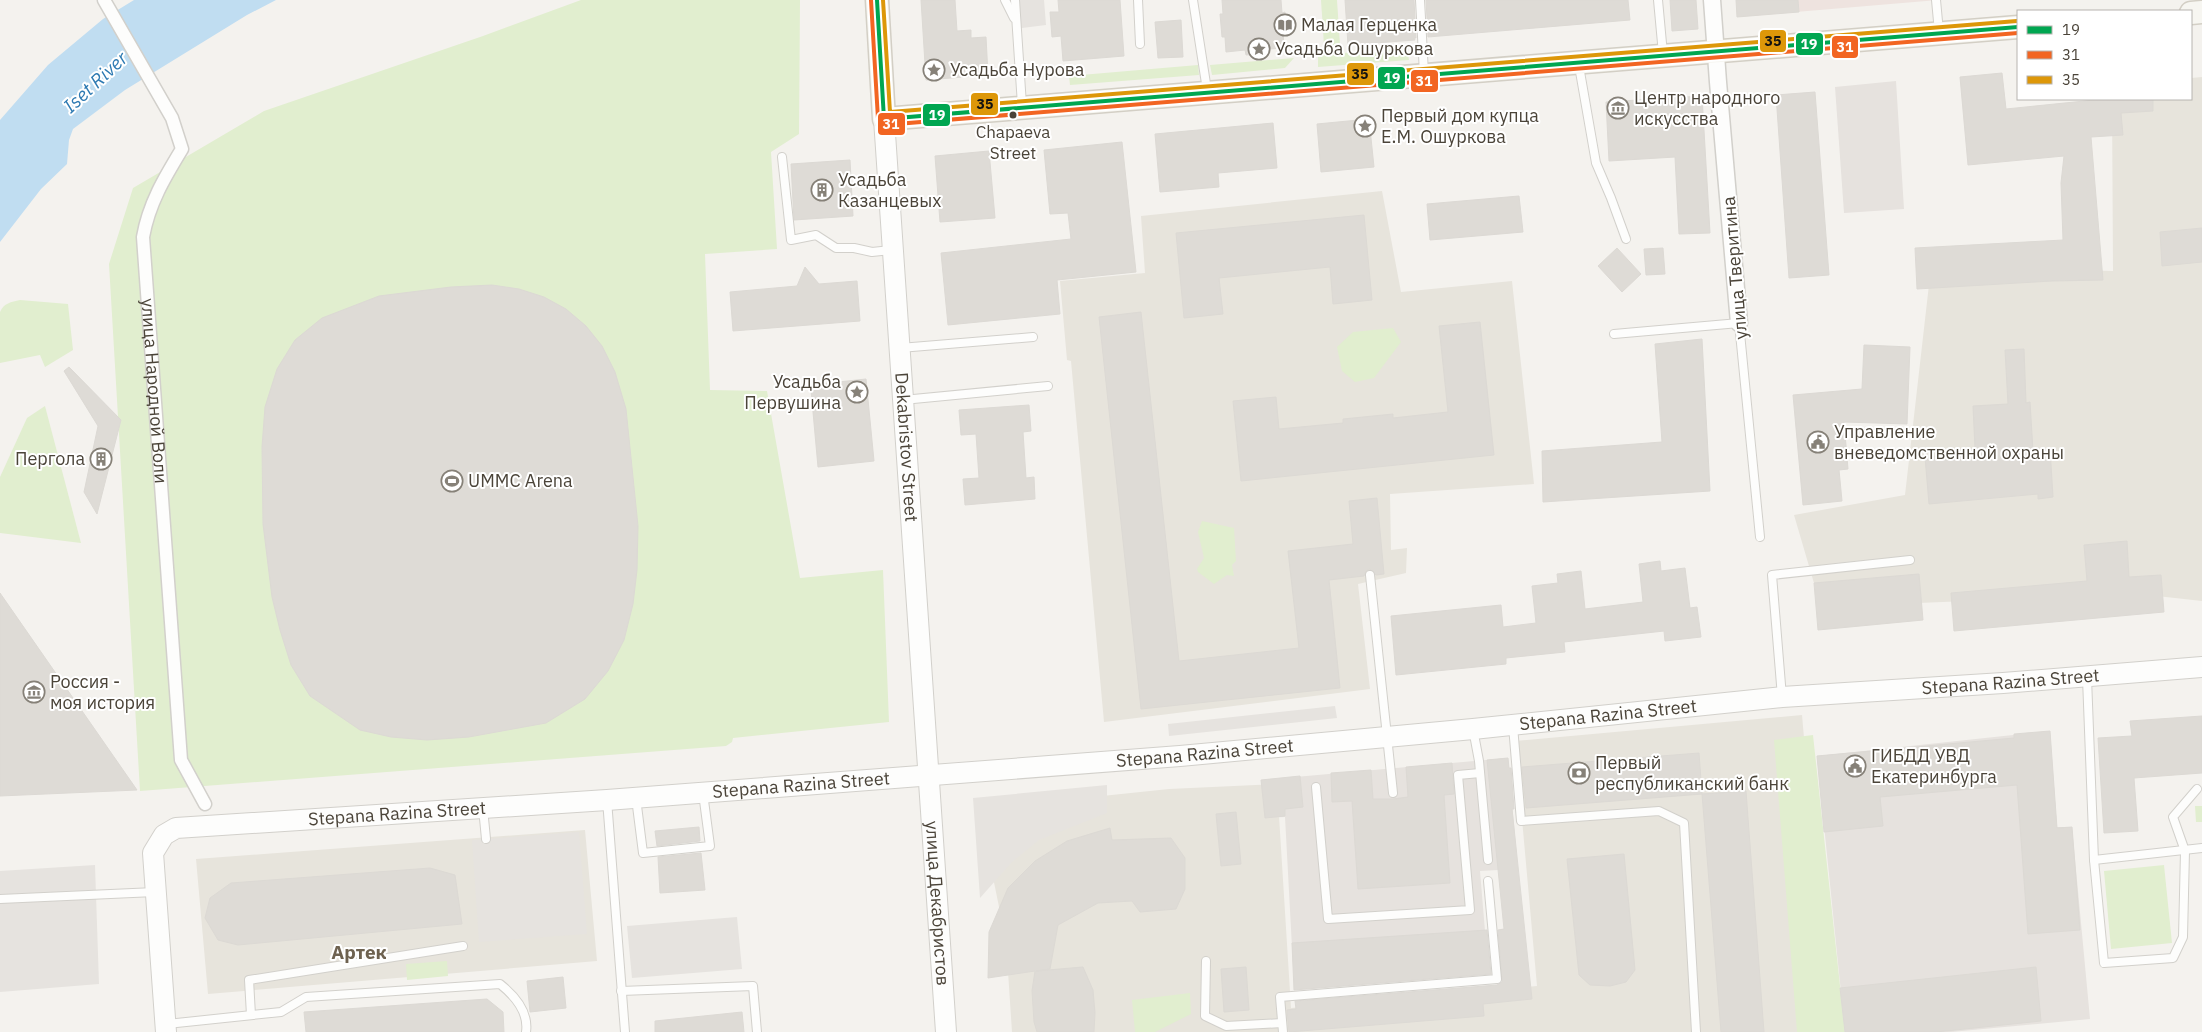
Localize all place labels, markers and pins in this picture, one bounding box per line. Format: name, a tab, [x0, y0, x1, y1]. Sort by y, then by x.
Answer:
library icon: Малая Герценка	[1273, 13, 1297, 37]
place label: Малая Герценка	[1301, 13, 1438, 36]
place icon: Усадьба Ошуркова	[1247, 37, 1271, 61]
place label: Усадьба Ошуркова	[1275, 37, 1434, 60]
place icon: Усадьба Нурова	[922, 58, 946, 82]
place label: Усадьба Нурова	[950, 58, 1085, 81]
place label: Центр народного искусства	[1634, 86, 1780, 130]
museum icon: Центр народного искусства	[1606, 96, 1630, 120]
place label: Первый дом купца Е.М. Ошуркова	[1381, 104, 1539, 148]
marker: Chapaeva Street	[1008, 110, 1018, 120]
place icon: Первый дом купца Е.М. Ошуркова	[1353, 114, 1377, 138]
place label: Chapaeva Street	[976, 121, 1050, 164]
place label: Усадьба Казанцевых	[838, 168, 941, 212]
building icon: Усадьба Казанцевых	[810, 178, 834, 202]
place label: Усадьба Первушина	[744, 370, 841, 414]
place icon: Усадьба Первушина	[845, 380, 869, 404]
place label: Управление вневедомственной охраны	[1834, 420, 2064, 464]
public building icon: Управление вневедомственной охраны	[1806, 430, 1830, 454]
place label: Пергола	[15, 447, 85, 470]
building icon: Пергола	[89, 447, 113, 471]
sports icon: UMMC Arena	[440, 469, 464, 493]
place label: UMMC Arena	[468, 469, 573, 492]
place label: Россия - моя история	[50, 670, 155, 714]
museum icon: Россия - моя история	[22, 680, 46, 704]
place label: ГИБДД УВД Екатеринбурга	[1871, 744, 1997, 788]
place label: Первый республиканский банк	[1595, 751, 1789, 795]
public building icon: ГИБДД УВД Екатеринбурга	[1843, 754, 1867, 778]
bank icon: Первый республиканский банк	[1567, 761, 1591, 785]

